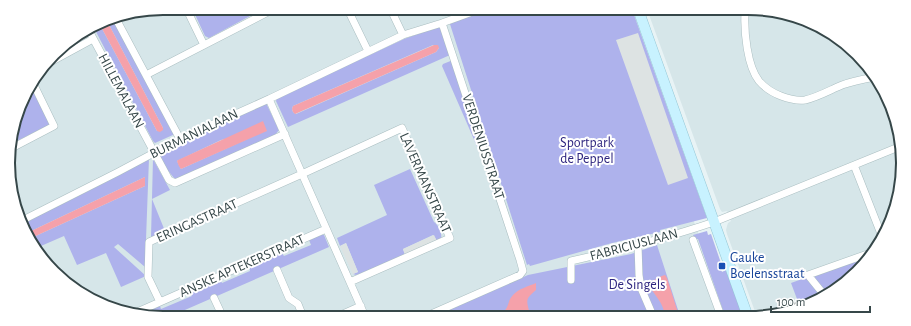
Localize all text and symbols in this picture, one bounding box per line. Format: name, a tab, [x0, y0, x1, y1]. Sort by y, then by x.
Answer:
street label: HILLEMALAAN	[95, 51, 147, 131]
street label: VERDENIUSSTRAAT	[459, 92, 507, 202]
street label: BURMANIALAAN	[148, 107, 240, 161]
street label: LAVERMANSTRAAT	[397, 131, 453, 235]
park label: Sportpark de Peppel	[560, 136, 615, 166]
street label: ERINGASTRAAT	[154, 197, 240, 245]
street label: FABRICIUSLAAN	[588, 227, 680, 263]
street label: ANSKE APTEKERSTRAAT	[177, 232, 307, 300]
place label: Gauke Boelensstraat	[730, 251, 805, 281]
marker: Gauke Boelensstraat	[717, 261, 727, 271]
park label: De Singels	[609, 278, 665, 292]
scale bar	[771, 288, 870, 314]
text: 100 m	[777, 296, 805, 308]

